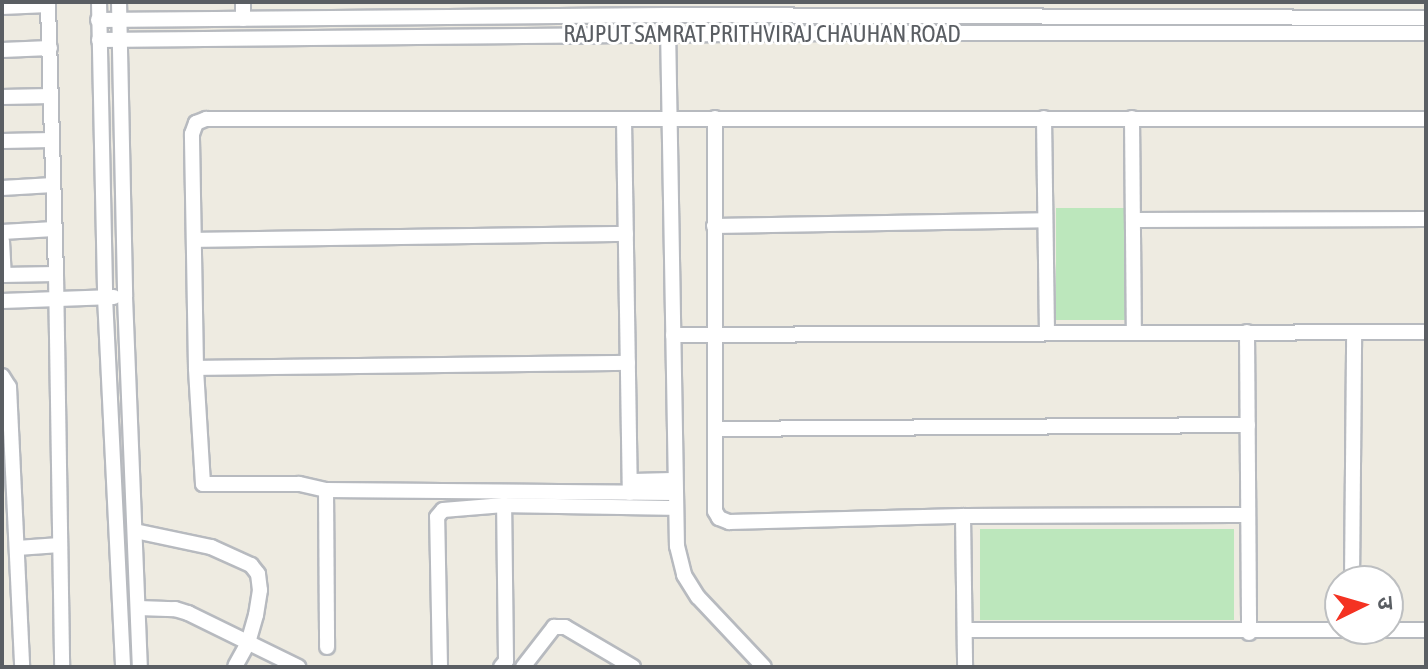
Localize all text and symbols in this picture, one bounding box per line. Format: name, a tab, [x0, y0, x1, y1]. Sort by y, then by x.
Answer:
street label: RAJPUT SAMRAT PRITHVIRAJ CHAUHAN ROAD	[563, 20, 961, 48]
north arrow	[1324, 565, 1404, 645]
text: उ	[1372, 596, 1399, 611]

